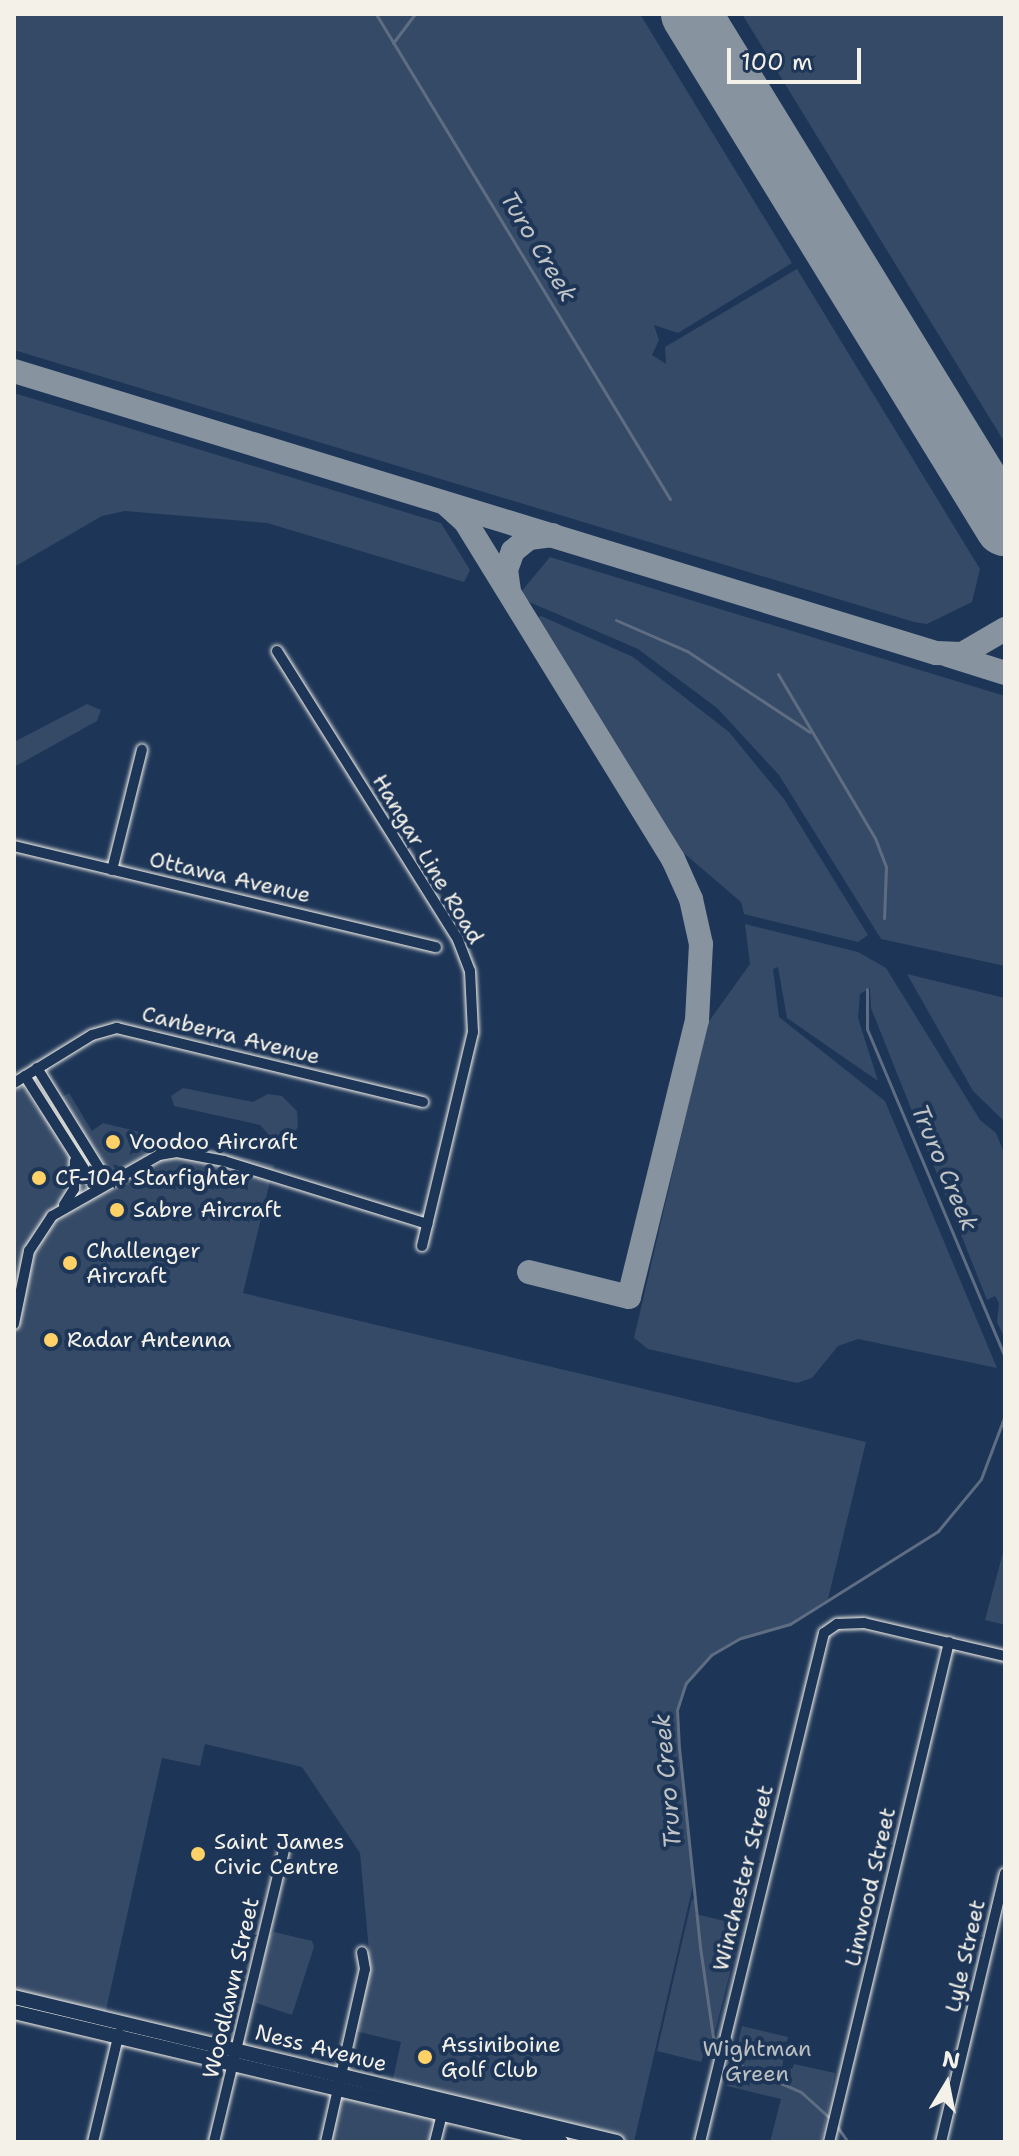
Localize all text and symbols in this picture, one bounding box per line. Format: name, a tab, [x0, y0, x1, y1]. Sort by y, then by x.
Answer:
scale bar	[731, 32, 865, 82]
text: 100 m	[741, 46, 813, 78]
water label: Turo Creek	[494, 186, 582, 308]
street label: Hangar Line Road	[367, 769, 489, 949]
street label: Ottawa Avenue	[147, 846, 313, 908]
street label: Canberra Avenue	[139, 1000, 323, 1070]
water label: Truro Creek	[904, 1100, 984, 1236]
place label: Voodoo Aircraft	[129, 1129, 298, 1155]
marker: Voodoo Aircraft	[104, 1133, 122, 1151]
place label: CF-104 Starfighter	[55, 1165, 250, 1191]
marker: CF-104 Starfighter	[30, 1169, 48, 1187]
place label: Sabre Aircraft	[133, 1197, 282, 1223]
marker: Sabre Aircraft	[108, 1201, 126, 1219]
place label: Challenger Aircraft	[86, 1237, 201, 1288]
marker: Challenger Aircraft	[61, 1254, 79, 1272]
place label: Radar Antenna	[67, 1327, 231, 1353]
marker: Radar Antenna	[42, 1331, 60, 1349]
water label: Truro Creek	[648, 1712, 688, 1850]
street label: Winchester Street	[707, 1782, 779, 1974]
street label: Linwood Street	[839, 1805, 901, 1969]
place label: Saint James Civic Centre	[214, 1828, 344, 1880]
marker: Saint James Civic Centre	[189, 1845, 207, 1863]
street label: Woodlawn Street	[197, 1895, 265, 2081]
street label: Lyle Street	[939, 1897, 991, 2015]
street label: Ness Avenue	[252, 2019, 390, 2077]
place label: Assiniboine Golf Club	[441, 2031, 561, 2082]
park label: Wightman Green	[702, 2035, 812, 2086]
north arrow	[907, 2044, 987, 2124]
text: N	[940, 2044, 962, 2076]
marker: Assiniboine Golf Club	[416, 2048, 434, 2066]

